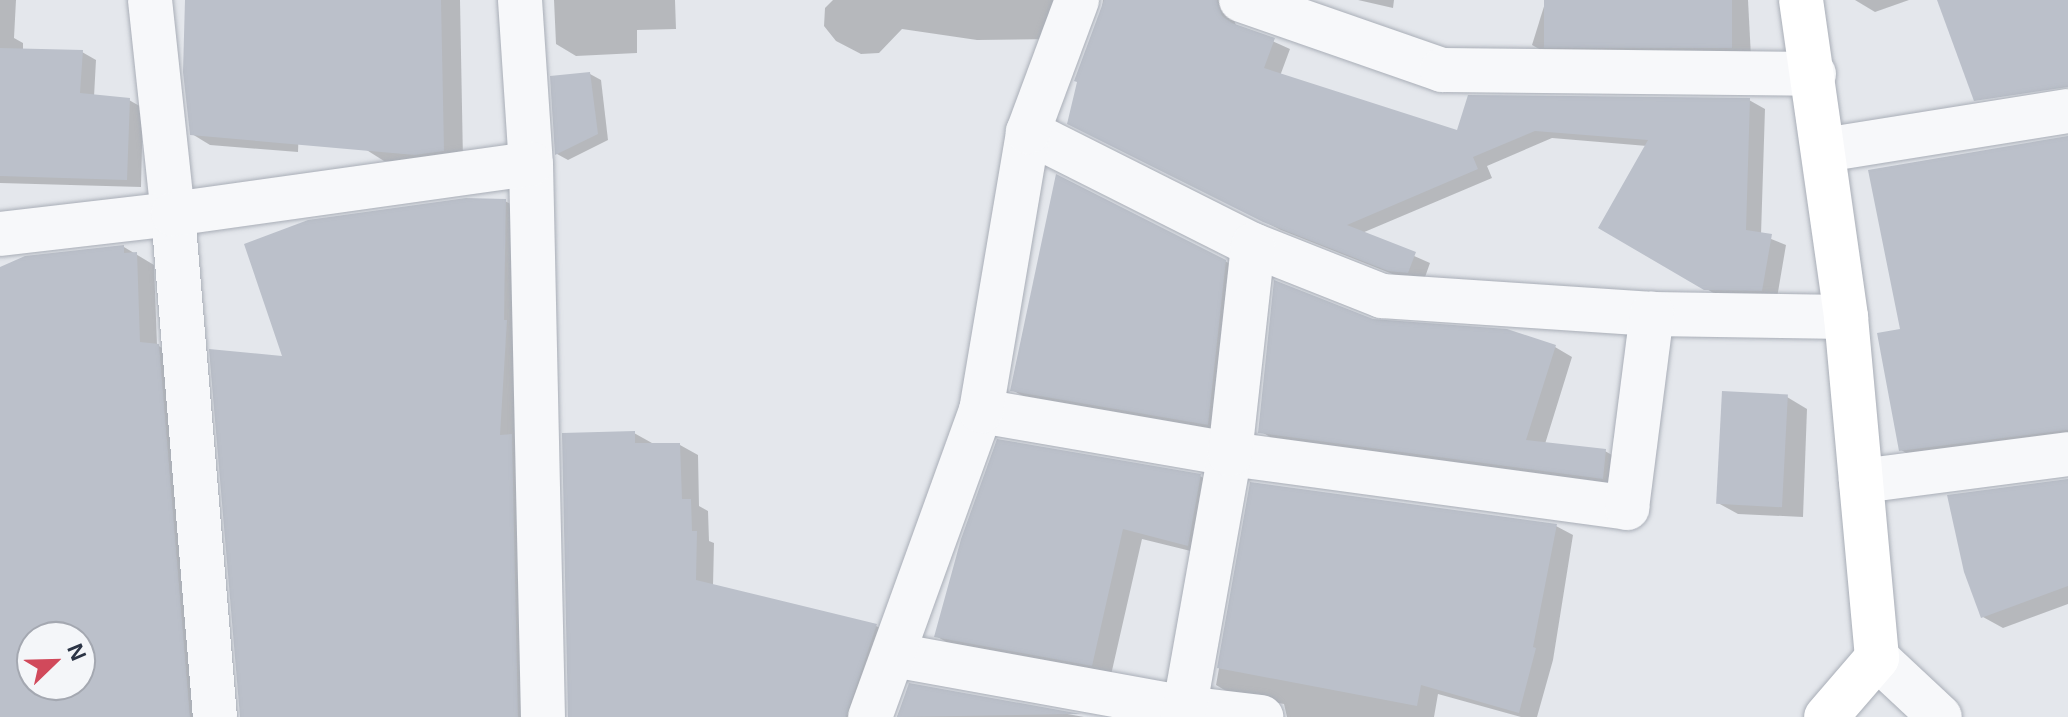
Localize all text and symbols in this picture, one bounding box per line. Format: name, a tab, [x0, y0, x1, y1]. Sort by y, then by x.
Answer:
north arrow	[16, 621, 96, 701]
text: N	[62, 640, 91, 664]

